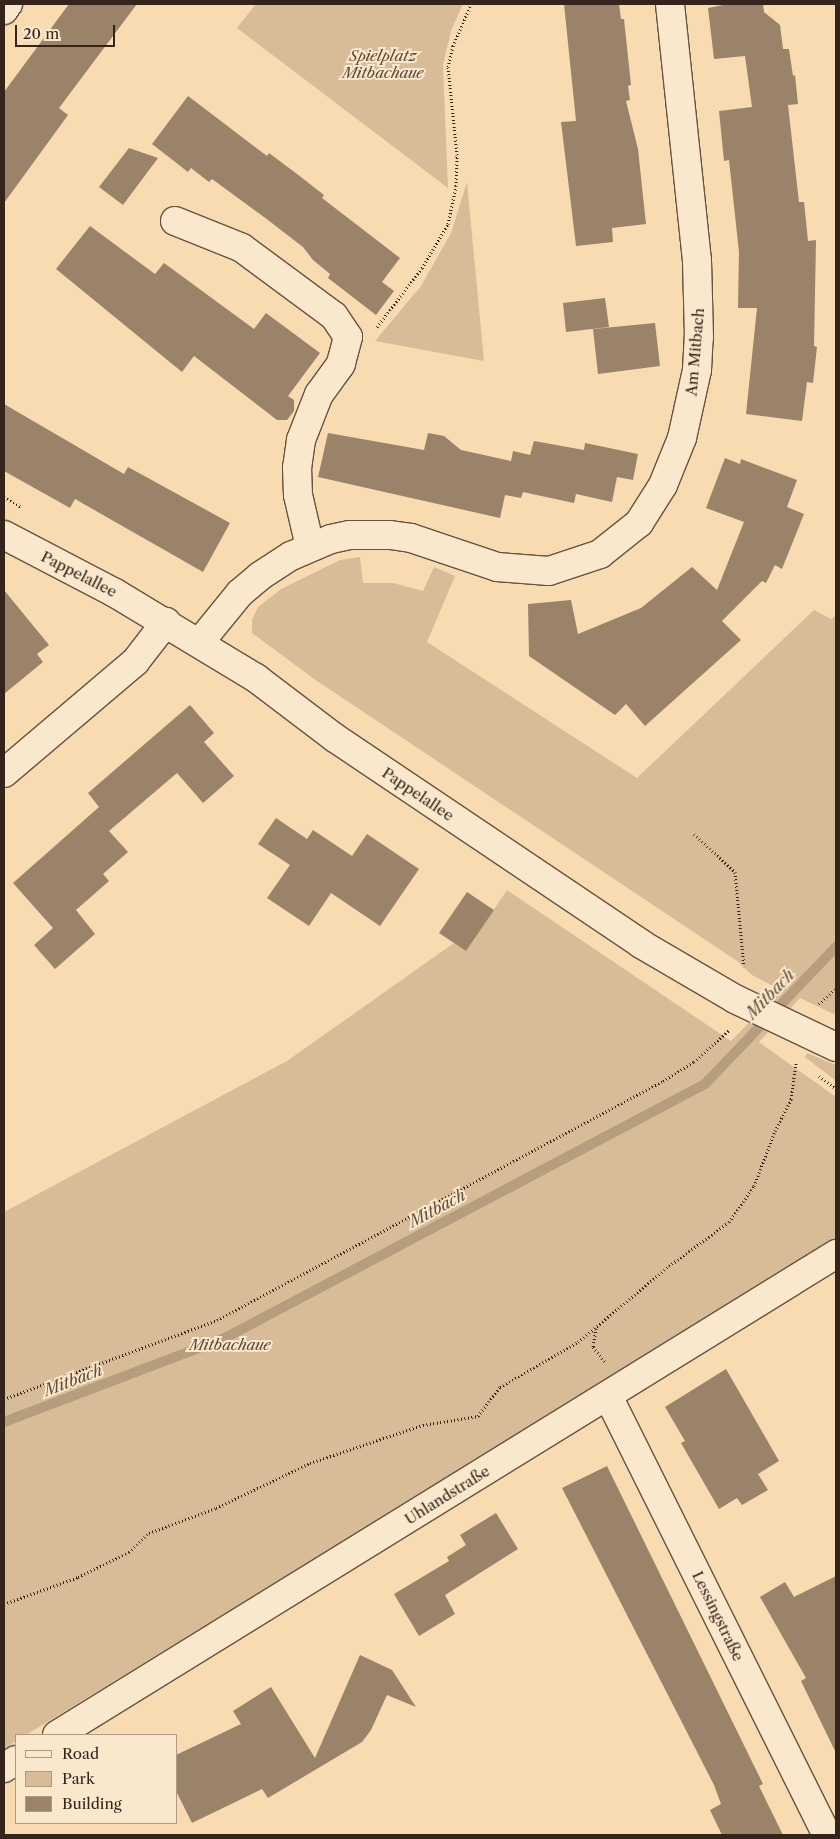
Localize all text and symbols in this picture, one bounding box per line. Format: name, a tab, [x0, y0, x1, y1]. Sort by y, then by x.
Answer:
scale bar	[18, 15, 118, 47]
text: 20 m	[23, 24, 59, 43]
park label: Spielplatz Mitbachaue	[342, 46, 424, 81]
street label: Am Mitbach	[682, 307, 708, 397]
street label: Pappelallee	[38, 547, 120, 601]
street label: Pappelallee	[379, 763, 457, 825]
water label: Mitbach	[742, 965, 798, 1023]
water label: Mitbach	[406, 1185, 468, 1231]
park label: Mitbachaue	[189, 1336, 271, 1354]
water label: Mitbach	[41, 1360, 105, 1400]
street label: Uhlandstraße	[401, 1462, 493, 1528]
street label: Lessingstraße	[688, 1568, 748, 1664]
legend	[15, 1734, 178, 1824]
text: Road	[62, 1744, 99, 1763]
text: Park	[62, 1769, 95, 1788]
text: Building	[62, 1794, 122, 1813]

